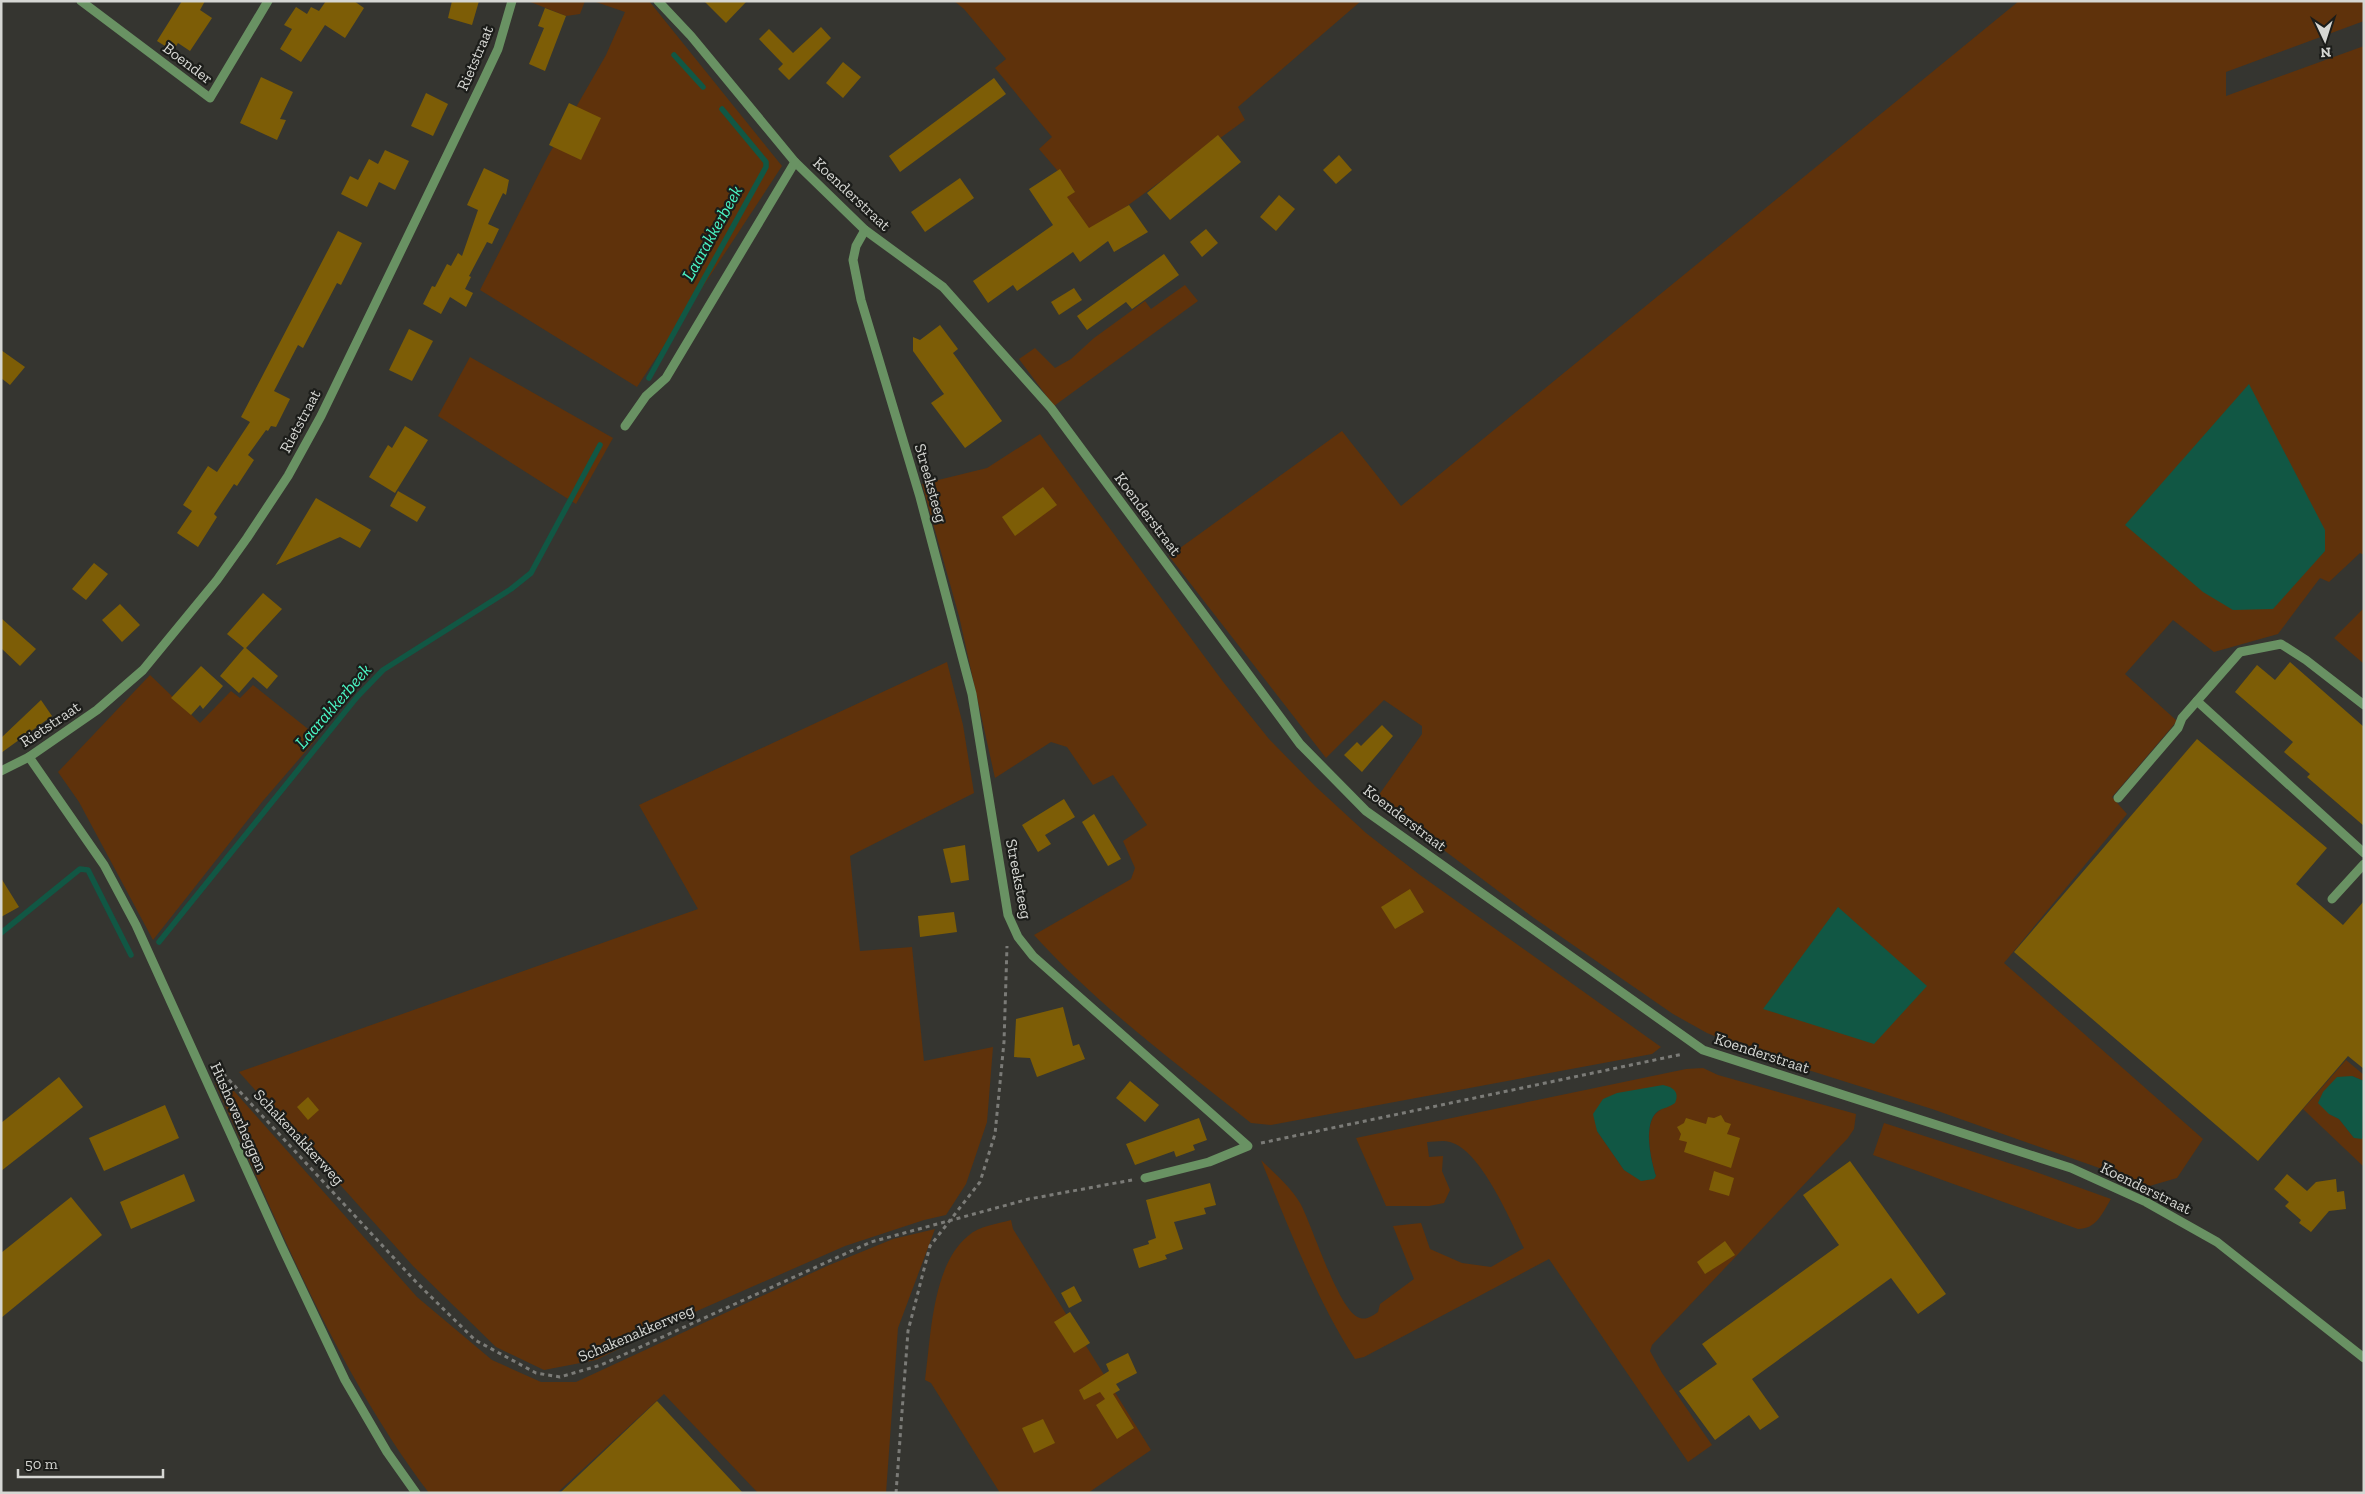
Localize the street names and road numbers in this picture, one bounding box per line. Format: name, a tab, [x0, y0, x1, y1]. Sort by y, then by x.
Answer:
street label: Rietstraat	[453, 23, 497, 93]
street label: Boender	[159, 38, 217, 88]
street label: Koenderstraat	[809, 153, 895, 235]
street label: Rietstraat	[275, 386, 325, 456]
street label: Streeksteeg	[911, 441, 951, 525]
street label: Koenderstraat	[1111, 469, 1185, 559]
street label: Rietstraat	[16, 697, 84, 751]
street label: Koenderstraat	[1360, 781, 1450, 855]
street label: Streeksteeg	[1002, 837, 1036, 921]
street label: Koenderstraat	[1712, 1029, 1812, 1077]
street label: Hushoverheggen	[206, 1060, 272, 1175]
street label: Schakenakkerweg	[250, 1085, 348, 1189]
street label: Koenderstraat	[2097, 1158, 2195, 1218]
street label: Schakenakkerweg	[575, 1300, 697, 1366]

